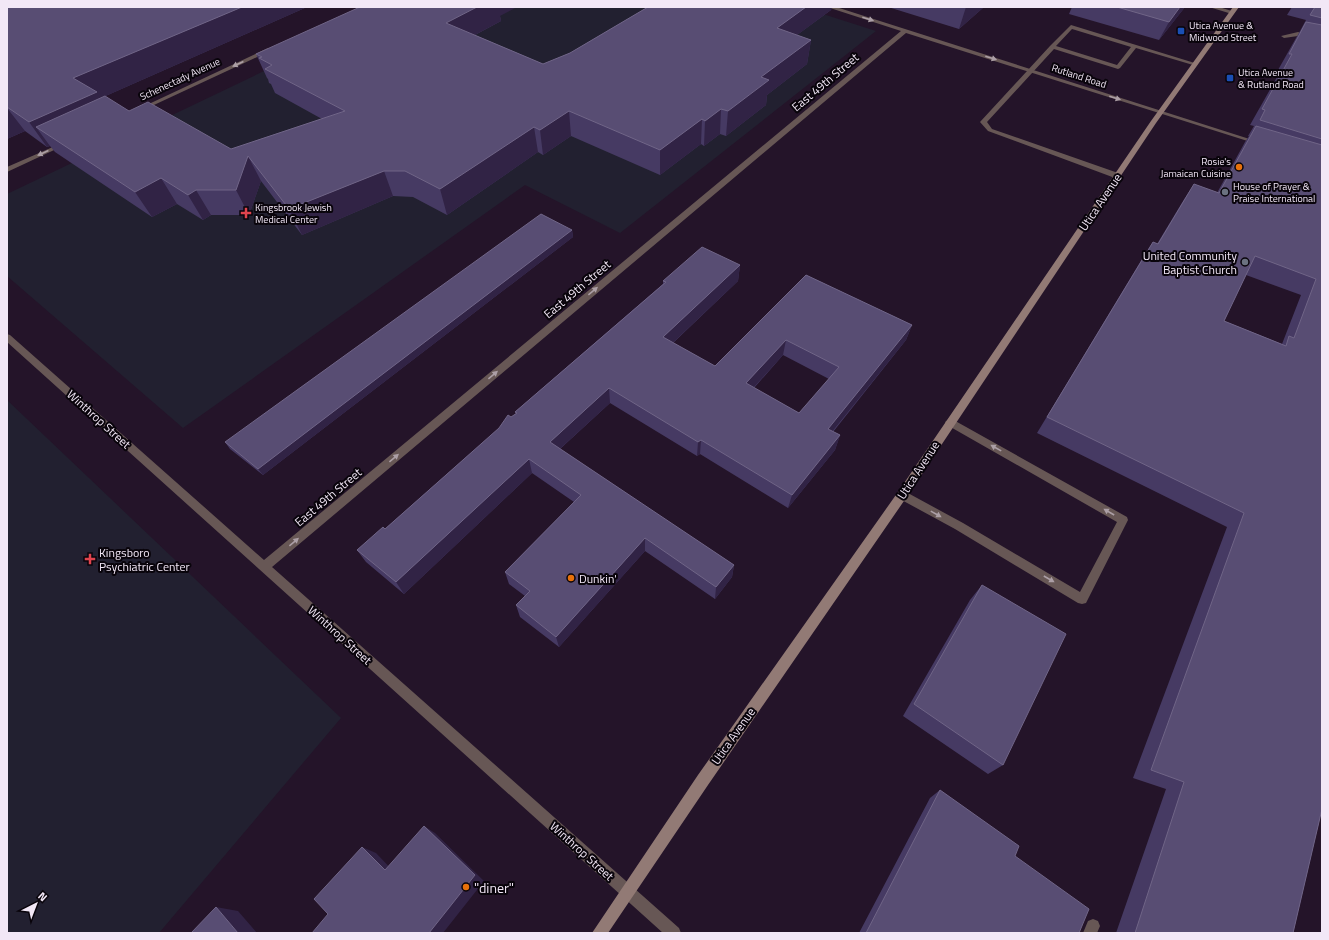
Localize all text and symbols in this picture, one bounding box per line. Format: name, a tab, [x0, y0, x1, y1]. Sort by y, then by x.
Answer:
one-way arrow	[862, 16, 874, 22]
place label: Utica Avenue & Midwood Street	[1189, 18, 1257, 45]
marker: Utica Avenue & Midwood Street	[1176, 26, 1186, 36]
street label: East 49th Street	[787, 48, 863, 116]
street label: Schenectady Avenue	[137, 54, 223, 104]
one-way arrow	[986, 55, 998, 61]
street label: Rutland Road	[1050, 60, 1108, 92]
one-way arrow	[232, 61, 243, 67]
place label: Utica Avenue & Rutland Road	[1238, 65, 1304, 92]
marker: Utica Avenue & Rutland Road	[1225, 73, 1235, 83]
one-way arrow	[1110, 95, 1122, 101]
one-way arrow	[37, 150, 49, 156]
place label: Rosie's Jamaican Cuisine	[1161, 154, 1231, 181]
marker: Rosie's Jamaican Cuisine	[1234, 162, 1244, 172]
street label: Utica Avenue	[1074, 169, 1126, 235]
place label: House of Prayer & Praise International	[1233, 179, 1315, 206]
marker: House of Prayer & Praise International	[1220, 187, 1230, 197]
place label: Kingsbrook Jewish Medical Center	[255, 200, 332, 227]
marker: Kingsbrook Jewish Medical Center	[240, 207, 252, 219]
place label: United Community Baptist Church	[1143, 246, 1237, 279]
street label: East 49th Street	[539, 255, 615, 323]
marker: United Community Baptist Church	[1240, 257, 1250, 267]
one-way arrow	[587, 287, 598, 296]
one-way arrow	[488, 370, 499, 379]
street label: Winthrop Street	[63, 385, 136, 454]
street label: Utica Avenue	[892, 437, 944, 503]
one-way arrow	[990, 444, 1002, 451]
one-way arrow	[388, 454, 399, 463]
street label: East 49th Street	[290, 463, 366, 531]
one-way arrow	[1103, 508, 1115, 515]
one-way arrow	[931, 511, 942, 517]
one-way arrow	[288, 537, 299, 546]
place label: Kingsboro Psychiatric Center	[99, 543, 190, 576]
marker: Kingsboro Psychiatric Center	[84, 553, 96, 565]
place label: Dunkin'	[579, 569, 617, 588]
marker: Dunkin'	[566, 573, 576, 583]
one-way arrow	[1043, 576, 1055, 583]
street label: Winthrop Street	[304, 601, 377, 670]
street label: Utica Avenue	[706, 704, 760, 768]
street label: Winthrop Street	[546, 817, 619, 886]
place label: "diner"	[474, 877, 514, 898]
marker: "diner"	[461, 882, 471, 892]
north arrow	[16, 884, 56, 924]
text: N	[35, 888, 51, 905]

